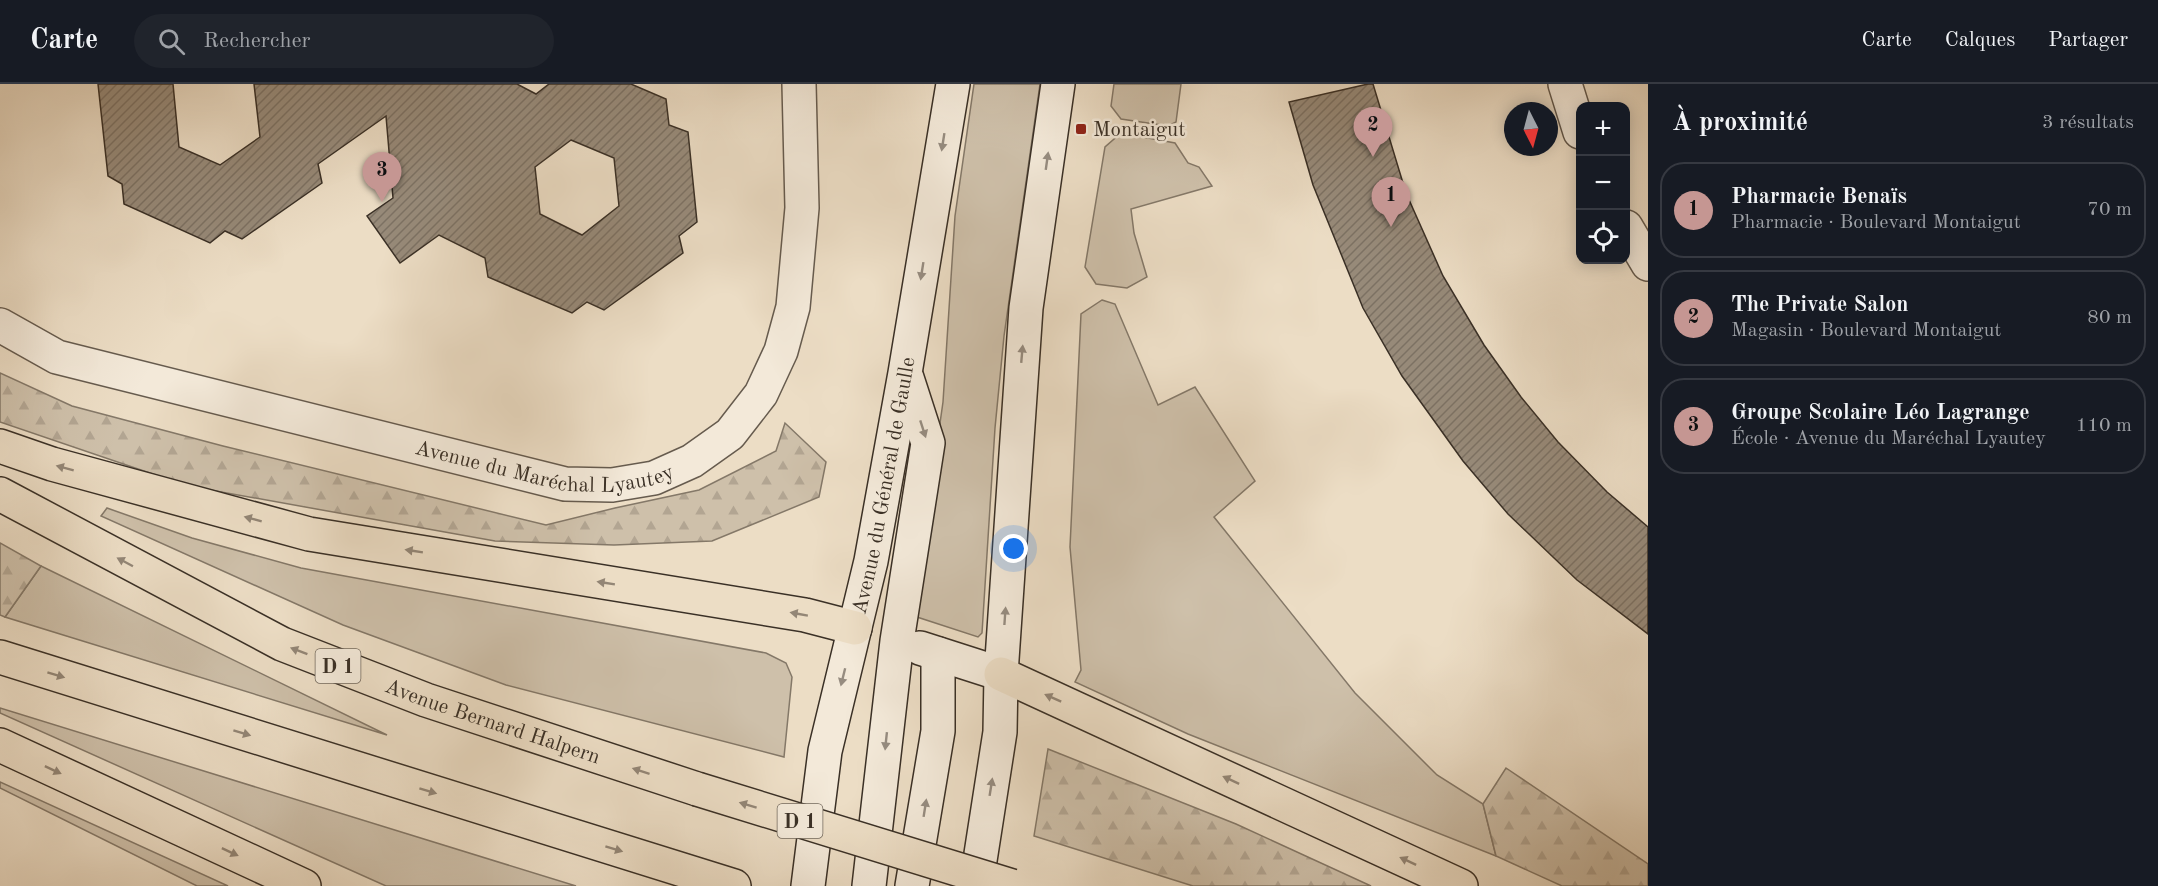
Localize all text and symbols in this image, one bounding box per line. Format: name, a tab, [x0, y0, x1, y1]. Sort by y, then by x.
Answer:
search box	[134, 14, 554, 68]
icon: search	[155, 25, 188, 58]
text: Carte	[30, 27, 98, 55]
text: Rechercher	[203, 30, 311, 52]
text: Carte	[1862, 30, 1912, 51]
text: Calques	[1945, 30, 2015, 51]
text: Partager	[2048, 30, 2128, 51]
north arrow	[1504, 102, 1558, 156]
map controls	[1576, 102, 1630, 264]
button: +	[1576, 102, 1630, 156]
pin: 2	[1354, 107, 1392, 157]
text: À proximité	[1672, 110, 1808, 136]
text: 3 résultats	[2042, 113, 2134, 133]
place label: Montaigut	[1093, 120, 1186, 141]
marker: Montaigut	[1074, 122, 1088, 136]
one-way arrow	[938, 132, 947, 151]
one-way arrow	[1043, 151, 1052, 170]
pin: 3	[362, 152, 401, 202]
button: −	[1576, 156, 1630, 210]
pin: 1	[1372, 178, 1410, 227]
text: Pharmacie Benaïs	[1731, 186, 1907, 208]
text: 1	[1688, 200, 1699, 220]
text: 70 m	[2087, 200, 2132, 220]
button: locate	[1576, 210, 1630, 264]
text: Pharmacie · Boulevard Montaigut	[1731, 213, 2021, 233]
one-way arrow	[917, 262, 926, 281]
text: The Private Salon	[1731, 294, 1909, 316]
text: 2	[1688, 308, 1699, 328]
text: 80 m	[2087, 308, 2132, 328]
text: Magasin · Boulevard Montaigut	[1731, 321, 2001, 341]
one-way arrow	[1017, 345, 1027, 364]
street label: Avenue du Général de Gaulle	[849, 356, 919, 617]
text: Groupe Scolaire Léo Lagrange	[1731, 402, 2030, 424]
text: 3	[1688, 416, 1699, 436]
text: 110 m	[2076, 416, 2132, 436]
one-way arrow	[919, 420, 928, 438]
text: École · Avenue du Maréchal Lyautey	[1731, 429, 2046, 449]
street label: Avenue du Maréchal Lyautey	[413, 438, 677, 497]
one-way arrow	[55, 463, 73, 472]
one-way arrow	[244, 514, 262, 523]
your location	[999, 534, 1028, 563]
one-way arrow	[404, 547, 423, 556]
one-way arrow	[117, 557, 134, 566]
one-way arrow	[597, 578, 616, 587]
one-way arrow	[1000, 606, 1009, 625]
one-way arrow	[789, 609, 808, 618]
one-way arrow	[290, 645, 308, 655]
road number: D 1	[316, 649, 360, 683]
one-way arrow	[838, 668, 848, 686]
one-way arrow	[47, 671, 65, 680]
street label: Avenue Bernard Halpern	[382, 676, 603, 768]
one-way arrow	[1044, 693, 1062, 703]
one-way arrow	[233, 729, 251, 738]
one-way arrow	[881, 731, 890, 750]
one-way arrow	[45, 765, 62, 774]
one-way arrow	[632, 765, 650, 775]
one-way arrow	[1222, 775, 1239, 784]
one-way arrow	[987, 777, 996, 796]
one-way arrow	[419, 787, 437, 796]
one-way arrow	[921, 798, 930, 817]
one-way arrow	[739, 800, 757, 809]
road number: D 1	[778, 804, 822, 838]
one-way arrow	[605, 845, 623, 854]
one-way arrow	[222, 847, 239, 856]
one-way arrow	[1399, 857, 1416, 866]

